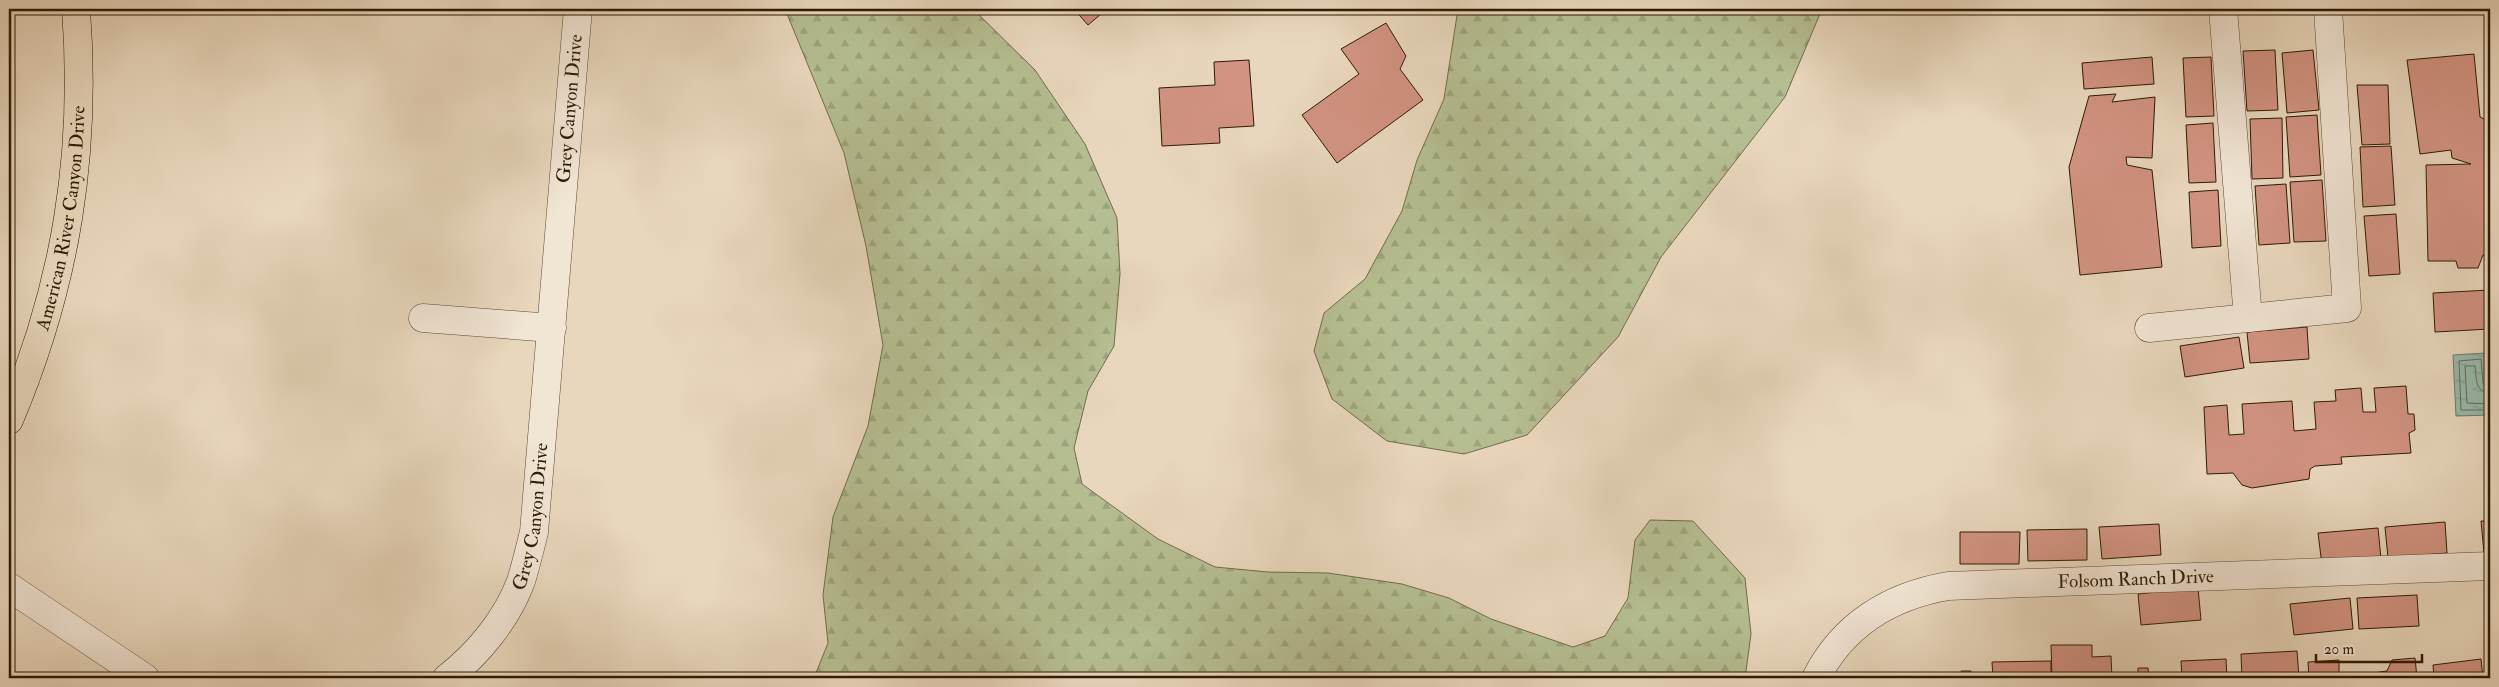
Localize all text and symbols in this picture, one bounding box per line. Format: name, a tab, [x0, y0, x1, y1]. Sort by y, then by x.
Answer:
street label: Grey Canyon Drive	[551, 33, 588, 184]
street label: American River Canyon Drive	[30, 105, 91, 334]
street label: Grey Canyon Drive	[507, 442, 553, 594]
street label: Folsom Ranch Drive	[2057, 564, 2214, 594]
scale bar	[2316, 632, 2423, 664]
text: 20 m	[2324, 640, 2354, 659]

